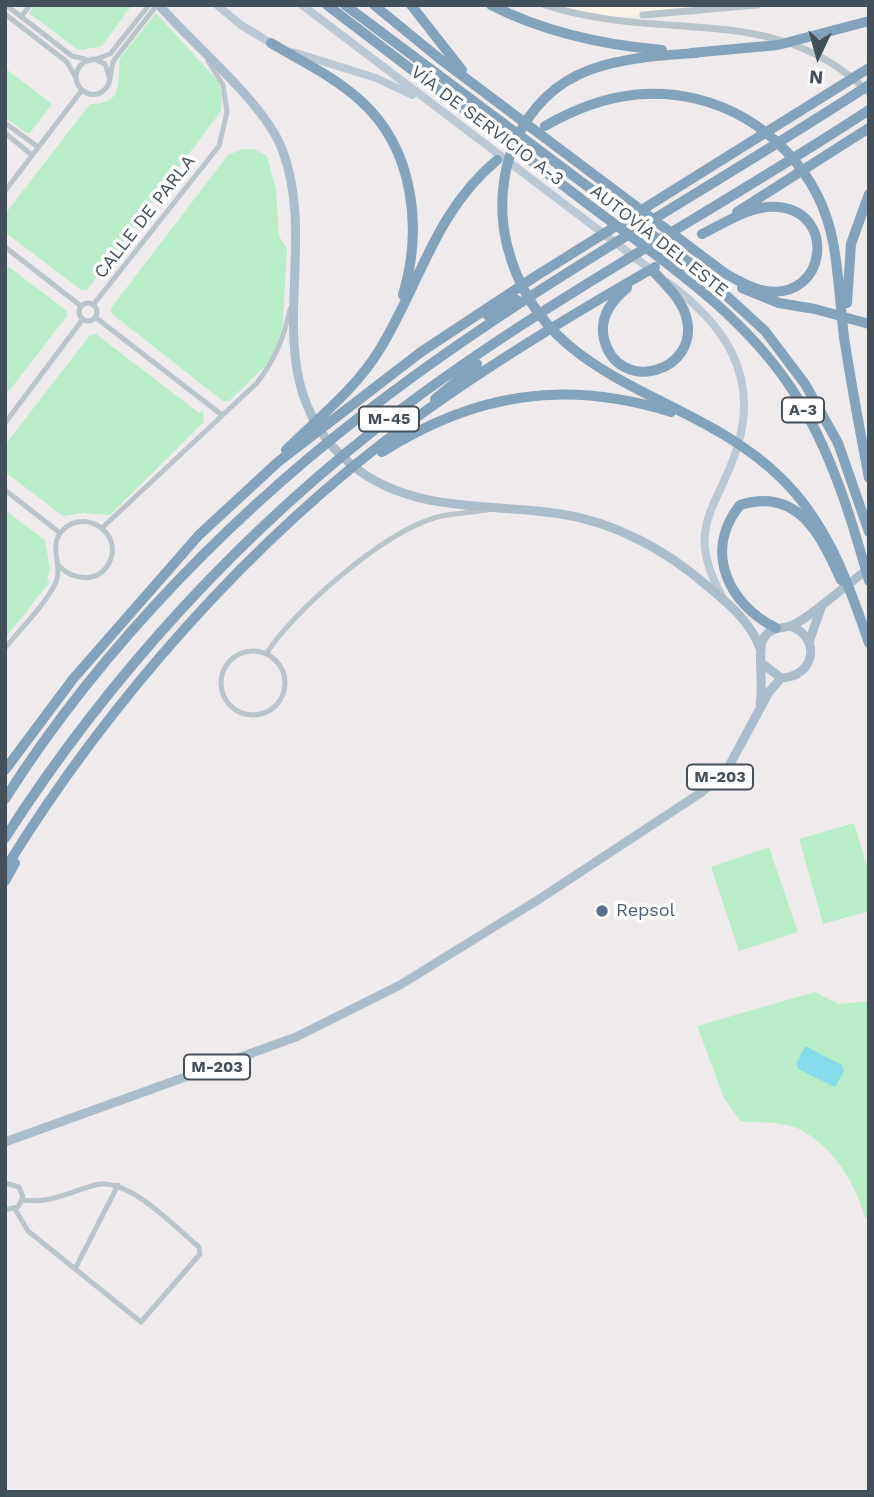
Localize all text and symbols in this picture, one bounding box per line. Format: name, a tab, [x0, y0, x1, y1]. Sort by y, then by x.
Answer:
north arrow	[783, 21, 853, 91]
street label: VÍA DE SERVICIO A-3	[406, 62, 568, 190]
text: N	[808, 65, 824, 89]
street label: CALLE DE PARLA	[90, 151, 200, 283]
street label: AUTOVÍA DEL ESTE	[586, 180, 732, 302]
road number: A-3	[782, 398, 824, 422]
road number: M-45	[359, 406, 419, 432]
road number: M-203	[687, 764, 753, 790]
place label: Repsol	[616, 900, 675, 922]
marker: Repsol	[594, 903, 610, 919]
road number: M-203	[184, 1054, 250, 1079]

